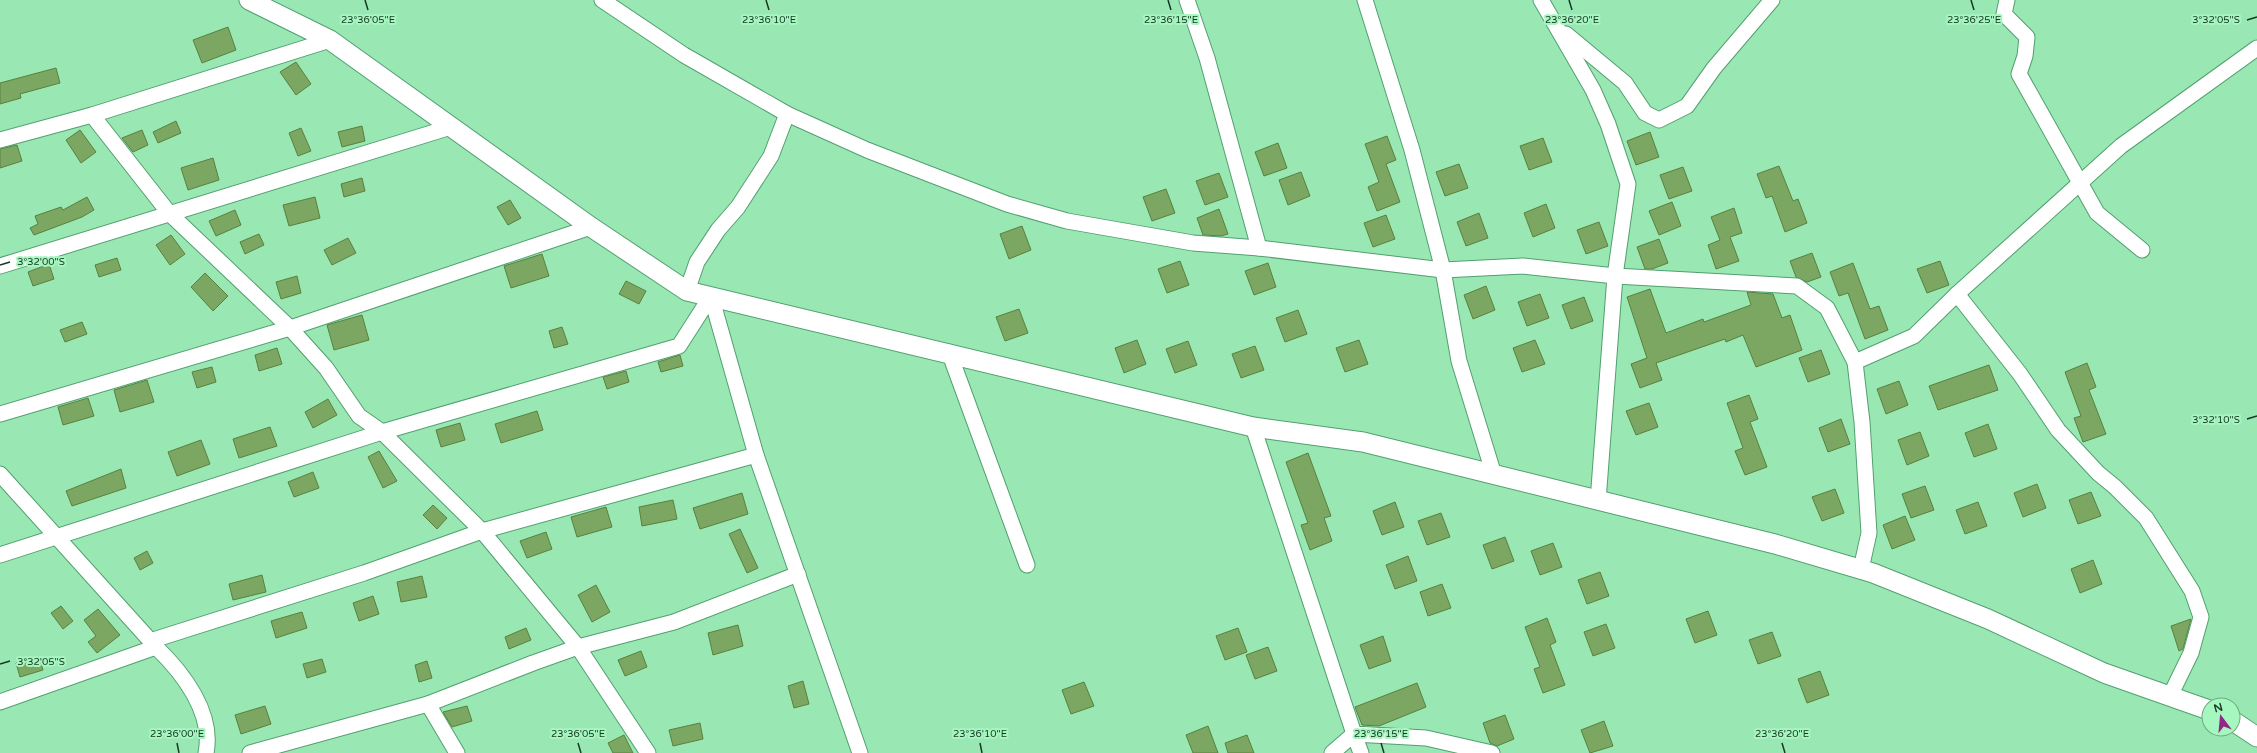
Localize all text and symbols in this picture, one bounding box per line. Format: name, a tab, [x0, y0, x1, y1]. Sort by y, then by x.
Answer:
text: 23°36'05"E	[341, 14, 395, 26]
text: 23°36'10"E	[742, 14, 796, 26]
text: 23°36'15"E	[1144, 14, 1198, 26]
text: 23°36'20"E	[1545, 14, 1599, 26]
text: 23°36'25"E	[1947, 14, 2001, 26]
text: 3°32'05"S	[2192, 14, 2240, 26]
text: 3°32'00"S	[17, 256, 65, 268]
text: 3°32'10"S	[2192, 414, 2240, 426]
text: 3°32'05"S	[17, 656, 65, 668]
north arrow	[2201, 697, 2241, 737]
text: N	[2212, 700, 2224, 715]
text: 23°36'00"E	[150, 728, 204, 740]
text: 23°36'05"E	[551, 728, 605, 740]
text: 23°36'10"E	[953, 728, 1007, 740]
text: 23°36'15"E	[1354, 728, 1408, 740]
text: 23°36'20"E	[1755, 728, 1809, 740]

